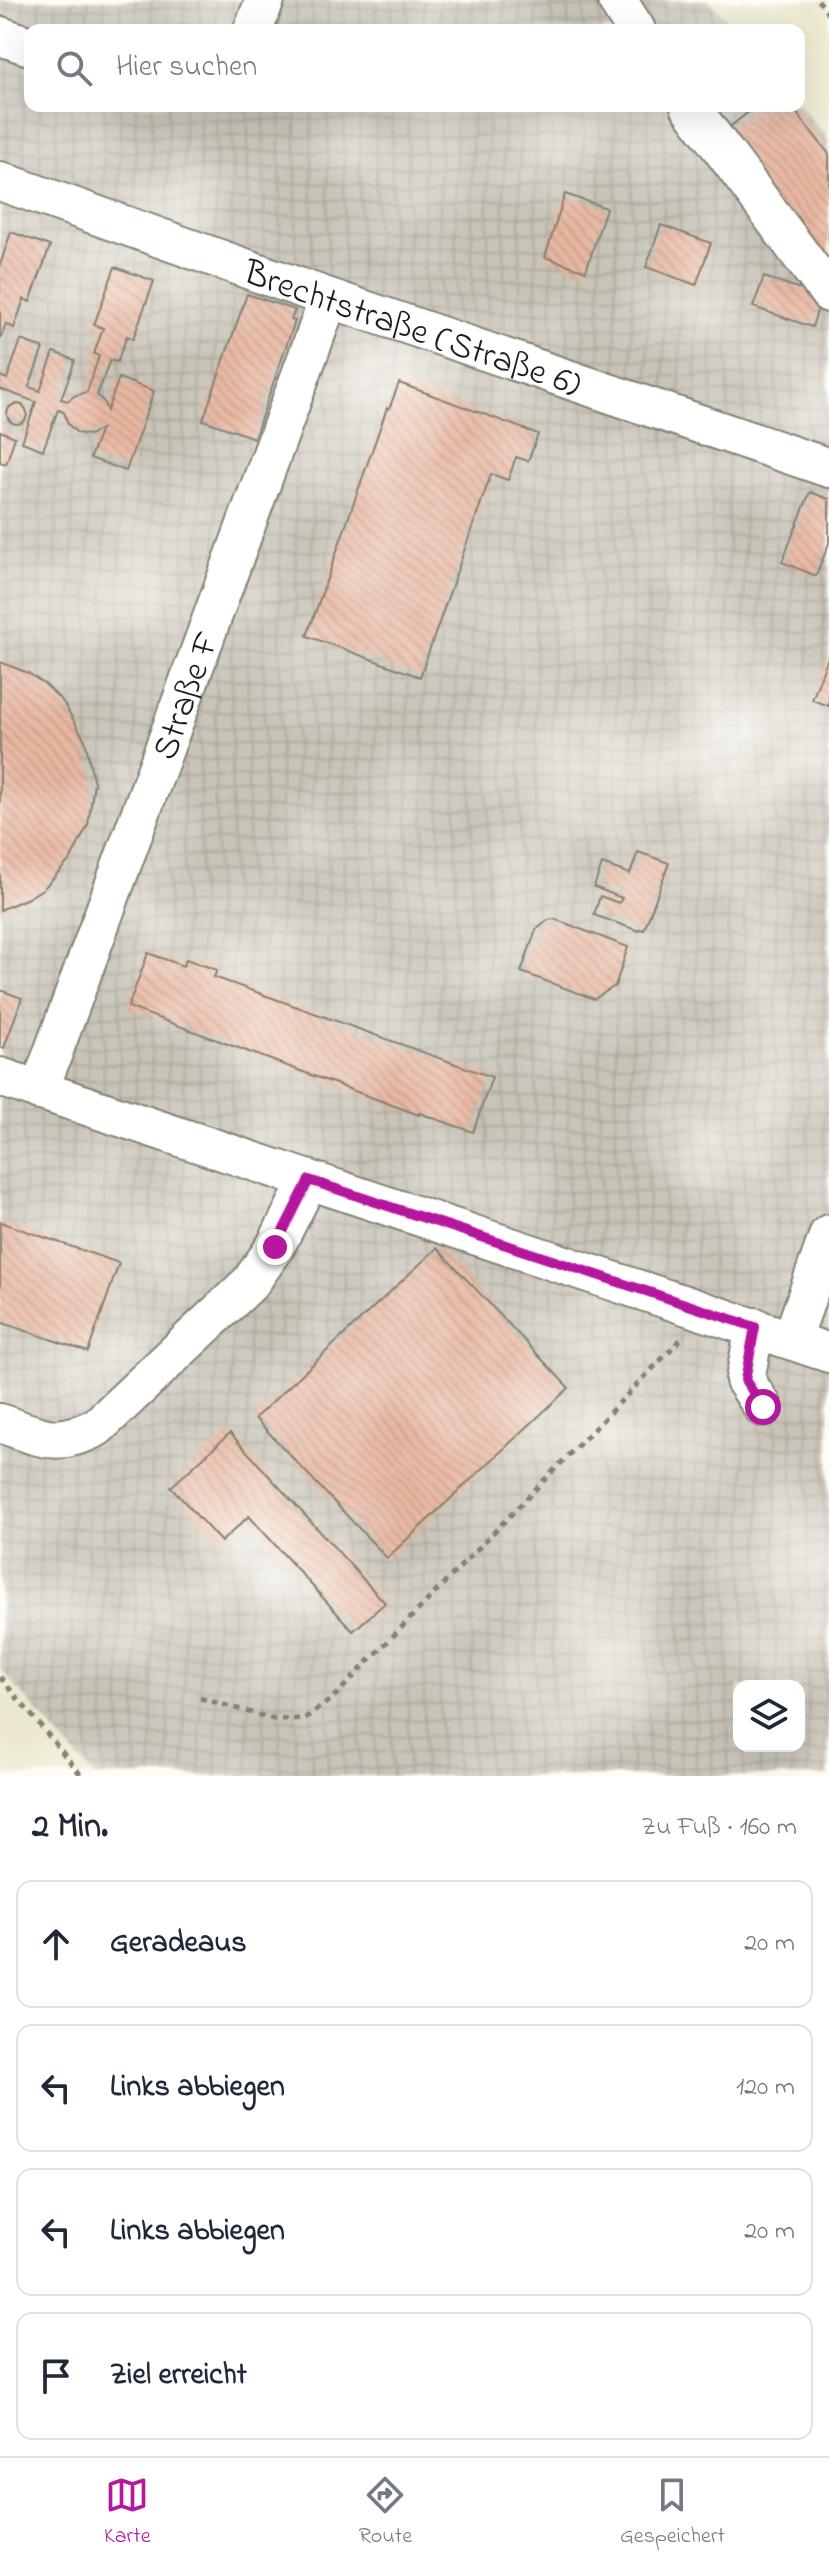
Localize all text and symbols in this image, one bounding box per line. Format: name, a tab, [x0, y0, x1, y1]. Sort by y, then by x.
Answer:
search box	[24, 24, 805, 112]
icon: search	[52, 46, 96, 90]
text: Hier suchen	[116, 46, 257, 90]
street label: Brechtstraße (Straße 6)	[235, 248, 587, 413]
street label: Straße F	[140, 625, 236, 768]
route end	[257, 1229, 293, 1265]
route start	[745, 1389, 781, 1425]
map controls	[733, 1680, 805, 1752]
button: layers	[733, 1680, 805, 1752]
text: 2 Min.	[32, 1803, 108, 1853]
text: Zu Fuß · 160 m	[641, 1809, 797, 1847]
icon: ahead	[34, 1922, 78, 1966]
text: Geradeaus	[110, 1922, 247, 1966]
text: 20 m	[744, 1925, 795, 1963]
icon: left	[34, 2066, 78, 2110]
text: Links abbiegen	[110, 2066, 285, 2110]
text: 120 m	[736, 2069, 795, 2107]
icon: left	[34, 2210, 78, 2254]
text: Links abbiegen	[110, 2210, 285, 2254]
text: 20 m	[744, 2213, 795, 2251]
icon: arrive	[34, 2354, 78, 2398]
text: Ziel erreicht	[110, 2354, 247, 2398]
tab: Karte	[104, 2473, 151, 2553]
tab: Route	[359, 2473, 412, 2553]
tab: Gespeichert	[620, 2473, 725, 2553]

